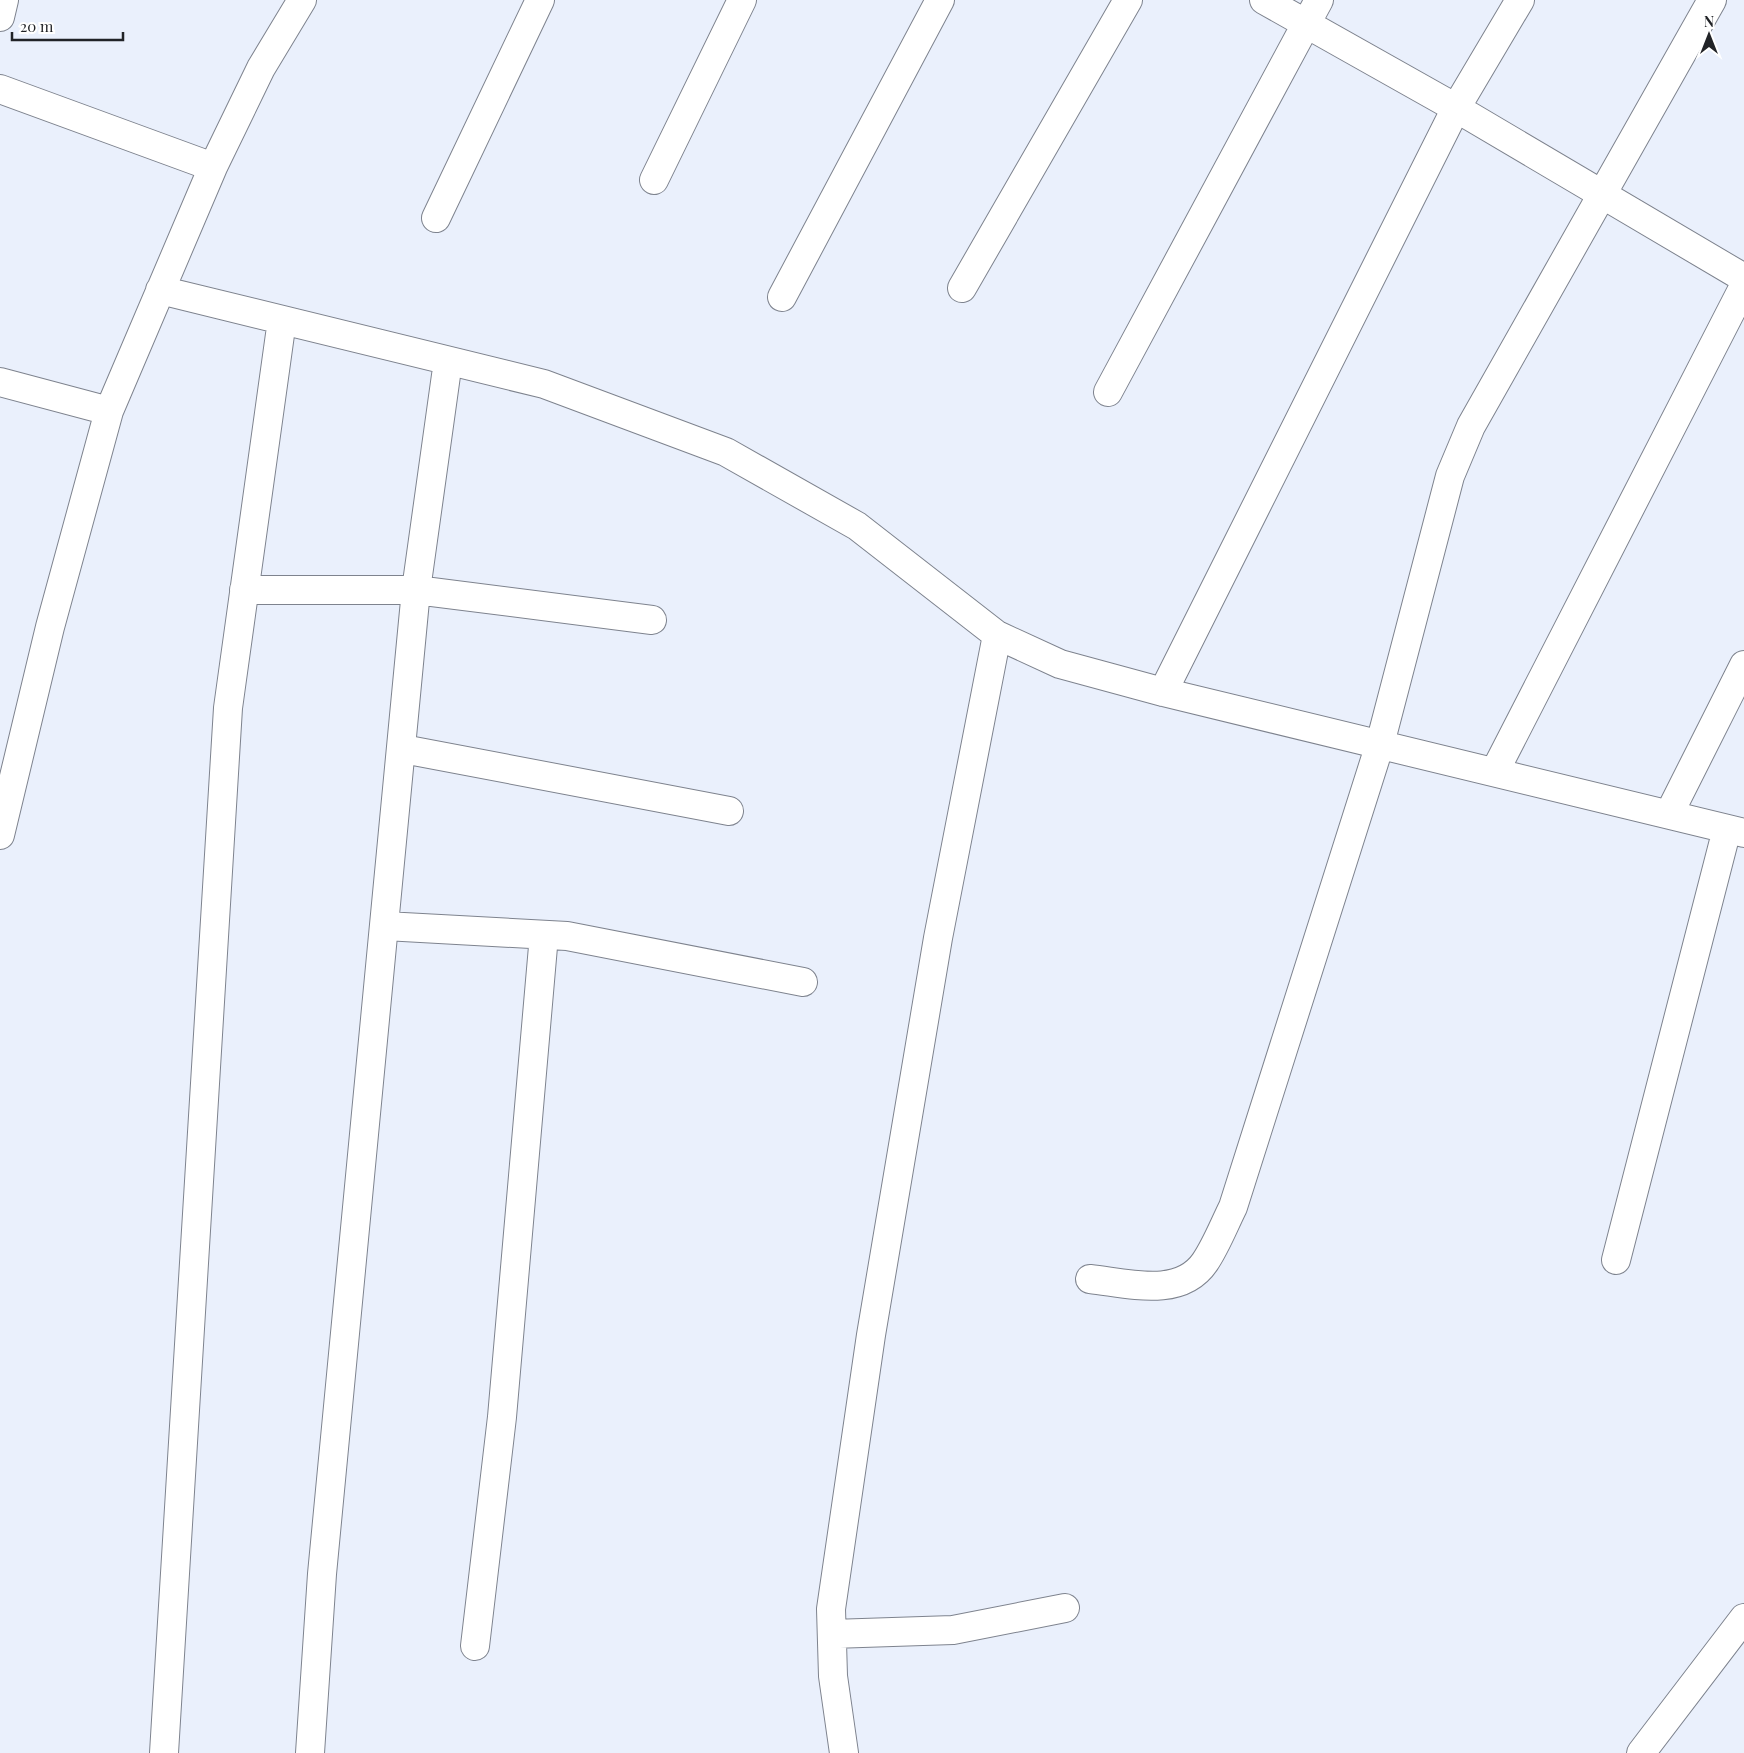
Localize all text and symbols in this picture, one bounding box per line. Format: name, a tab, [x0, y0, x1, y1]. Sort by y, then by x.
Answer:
scale bar	[12, 10, 124, 42]
north arrow	[1684, 10, 1734, 60]
text: N	[1704, 12, 1714, 31]
text: 20 m	[20, 16, 54, 36]

